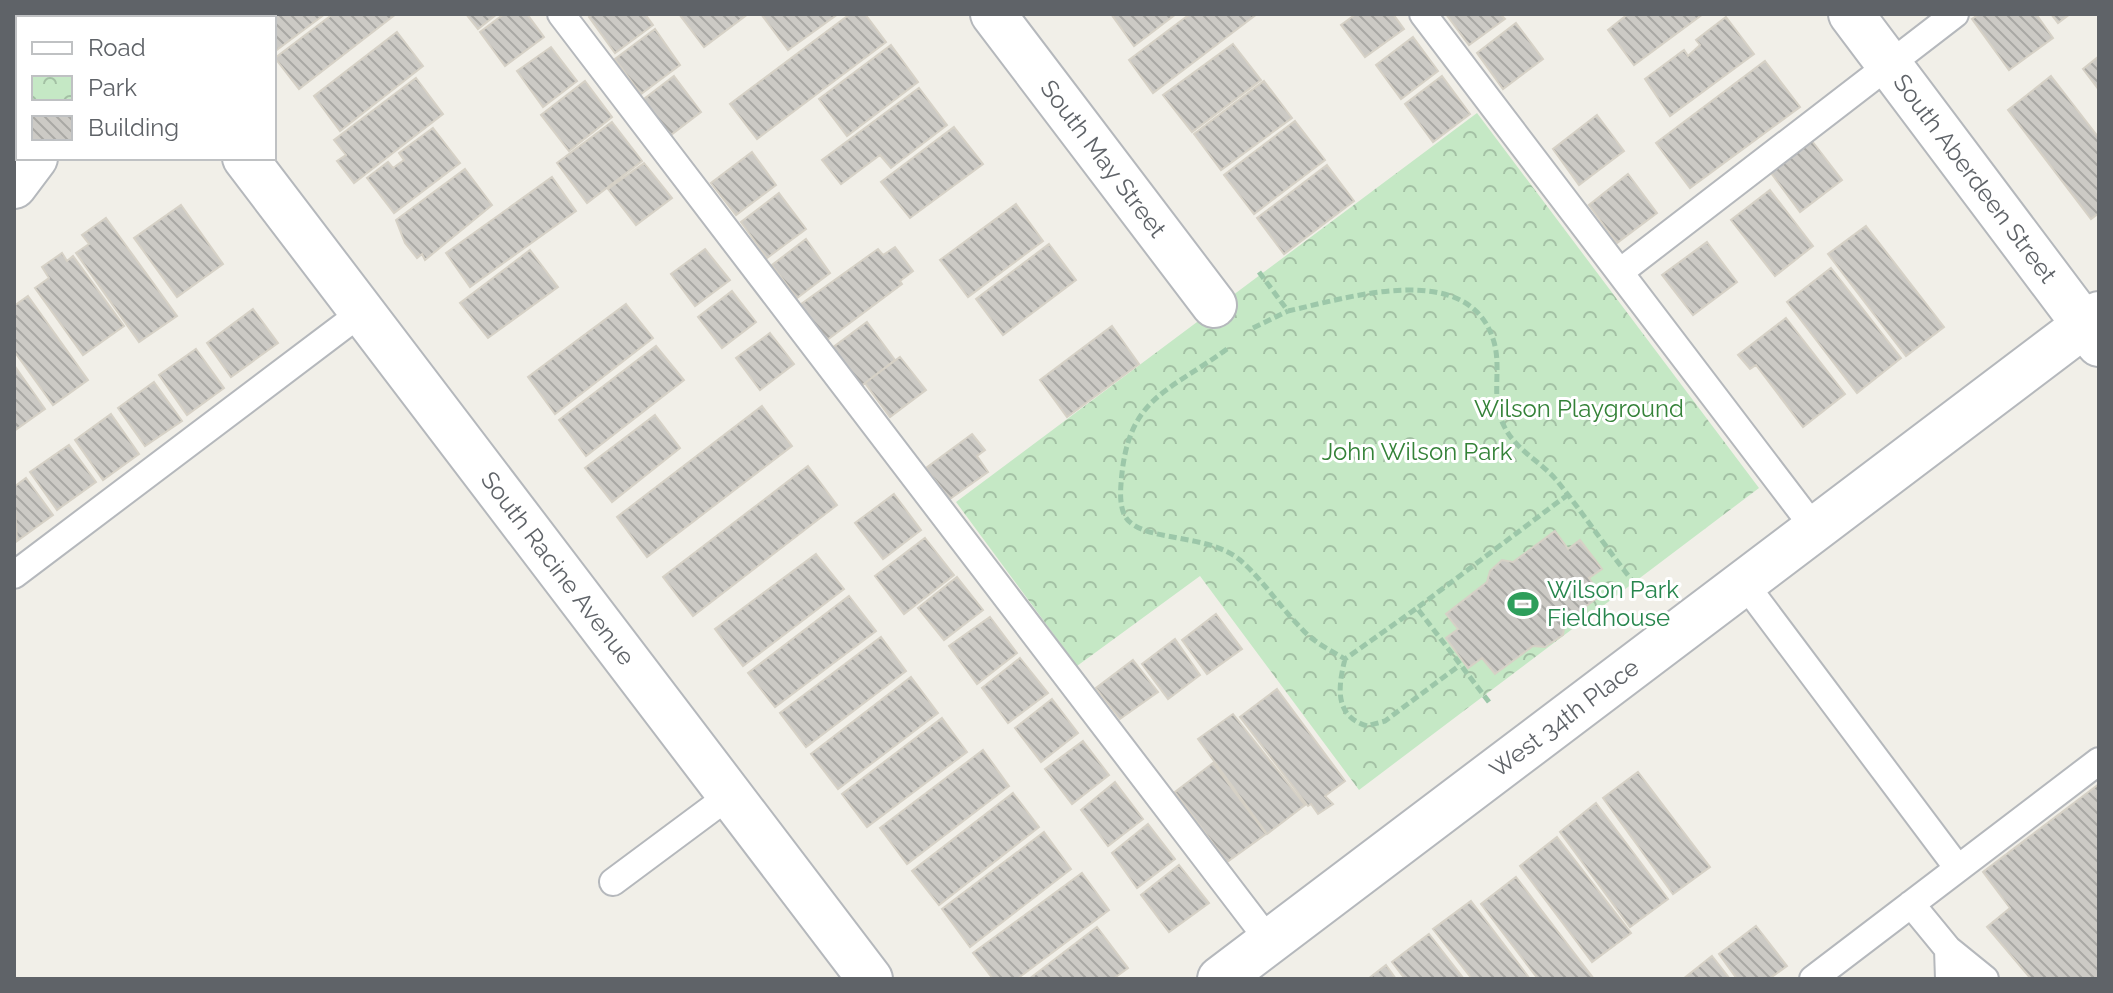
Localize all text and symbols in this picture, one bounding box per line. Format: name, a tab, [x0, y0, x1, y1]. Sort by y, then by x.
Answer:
legend	[16, 16, 276, 160]
text: Road	[88, 33, 146, 62]
street label: South Aberdeen Street	[1887, 68, 2063, 288]
text: Park	[88, 73, 137, 102]
street label: South May Street	[1034, 74, 1172, 243]
text: Building	[88, 113, 179, 142]
park label: Wilson Playground	[1474, 394, 1684, 423]
park label: John Wilson Park	[1322, 437, 1513, 466]
street label: South Racine Avenue	[475, 466, 641, 671]
place label: Wilson Park Fieldhouse	[1547, 575, 1679, 632]
sports icon: Wilson Park Fieldhouse	[1506, 587, 1540, 621]
street label: West 34th Place	[1484, 652, 1644, 784]

